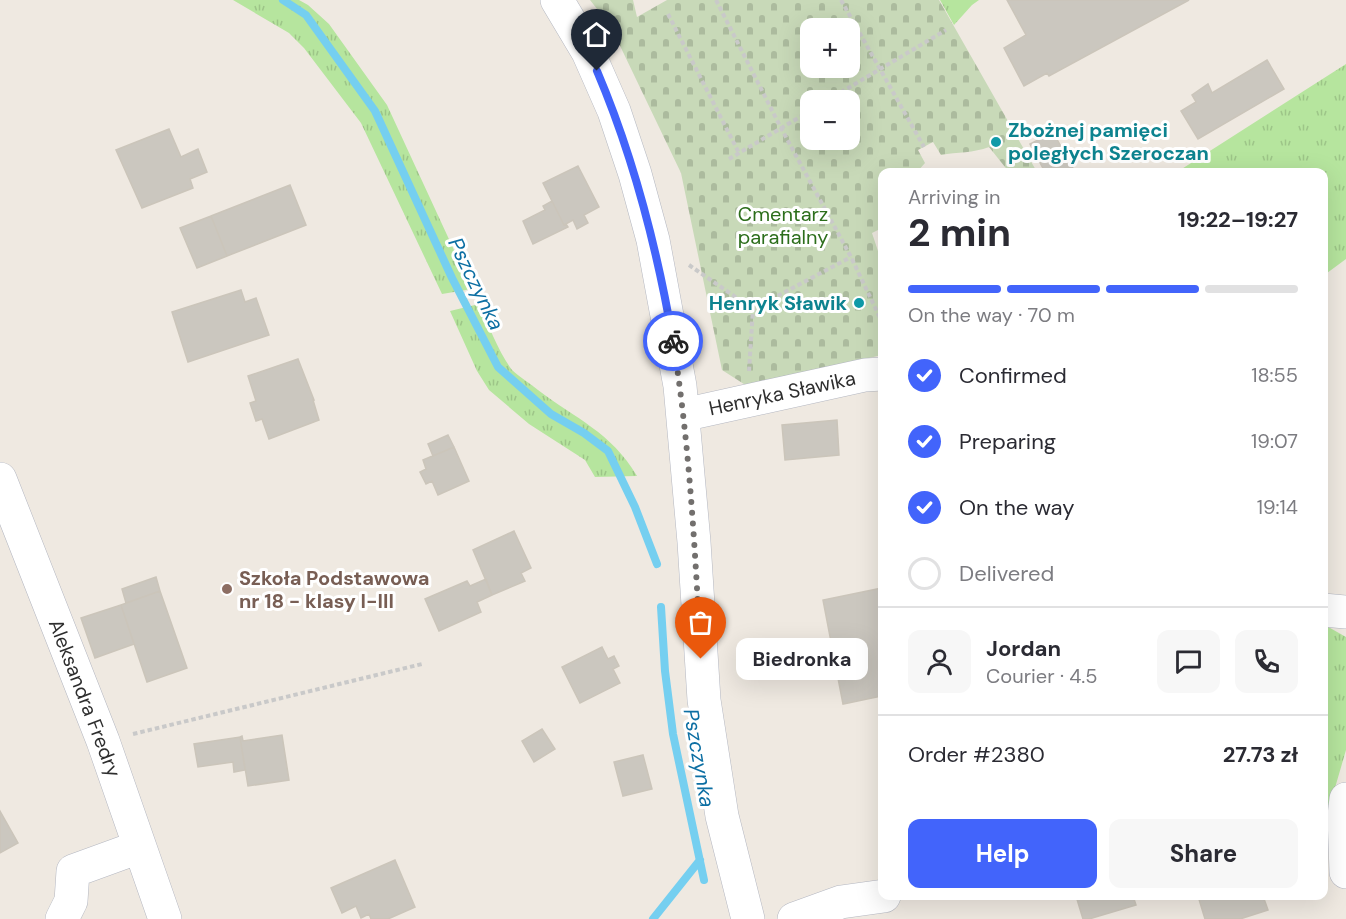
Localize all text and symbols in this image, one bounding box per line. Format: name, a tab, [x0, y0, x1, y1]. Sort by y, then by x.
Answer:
pin	[571, 9, 622, 71]
icon: home	[580, 18, 613, 51]
map controls	[800, 18, 860, 150]
button: +	[800, 18, 860, 78]
button: −	[800, 90, 860, 150]
place label: Zbożnej pamięci poległych Szeroczan	[1008, 117, 1209, 166]
marker: Zbożnej pamięci poległych Szeroczan	[989, 135, 1003, 149]
text: Arriving in	[908, 184, 1000, 210]
park label: Cmentarz parafialny	[738, 201, 828, 250]
text: 19:22–19:27	[1178, 205, 1298, 234]
text: 2 min	[908, 207, 1011, 258]
water label: Pszczynka	[441, 233, 511, 335]
place label: Henryk Sławik	[709, 290, 847, 316]
marker: Henryk Sławik	[852, 296, 866, 310]
text: On the way · 70 m	[908, 302, 1075, 328]
courier	[643, 311, 703, 371]
icon: bike	[657, 325, 690, 358]
icon: check	[908, 359, 941, 392]
text: Confirmed	[959, 361, 1067, 390]
text: 18:55	[1251, 362, 1298, 388]
street label: Henryka Sławika	[706, 365, 858, 421]
icon: check	[908, 425, 941, 458]
text: Preparing	[959, 427, 1056, 456]
text: 19:07	[1251, 428, 1298, 454]
icon: check	[908, 491, 941, 524]
text: On the way	[959, 493, 1074, 522]
text: 19:14	[1257, 494, 1298, 520]
text: Delivered	[959, 559, 1054, 588]
place label: Szkoła Podstawowa nr 18 - klasy I-III	[239, 565, 429, 614]
marker: Szkoła Podstawowa nr 18 - klasy I-III	[220, 582, 234, 596]
pin	[675, 597, 726, 659]
icon: bag	[684, 606, 717, 639]
street label: Aleksandra Fredry	[43, 615, 127, 781]
button: person	[908, 630, 971, 693]
button: chat	[1157, 630, 1220, 693]
button: phone	[1235, 630, 1298, 693]
text: Jordan	[986, 634, 1061, 663]
callout: Biedronka	[737, 638, 869, 680]
text: Biedronka	[753, 646, 851, 672]
text: Courier · 4.5	[986, 663, 1098, 689]
water label: Pszczynka	[677, 706, 721, 810]
text: Order #2380	[908, 740, 1045, 769]
text: 27.73 zł	[1223, 740, 1298, 769]
button: Help	[908, 819, 1097, 888]
button: Share	[1109, 819, 1298, 888]

